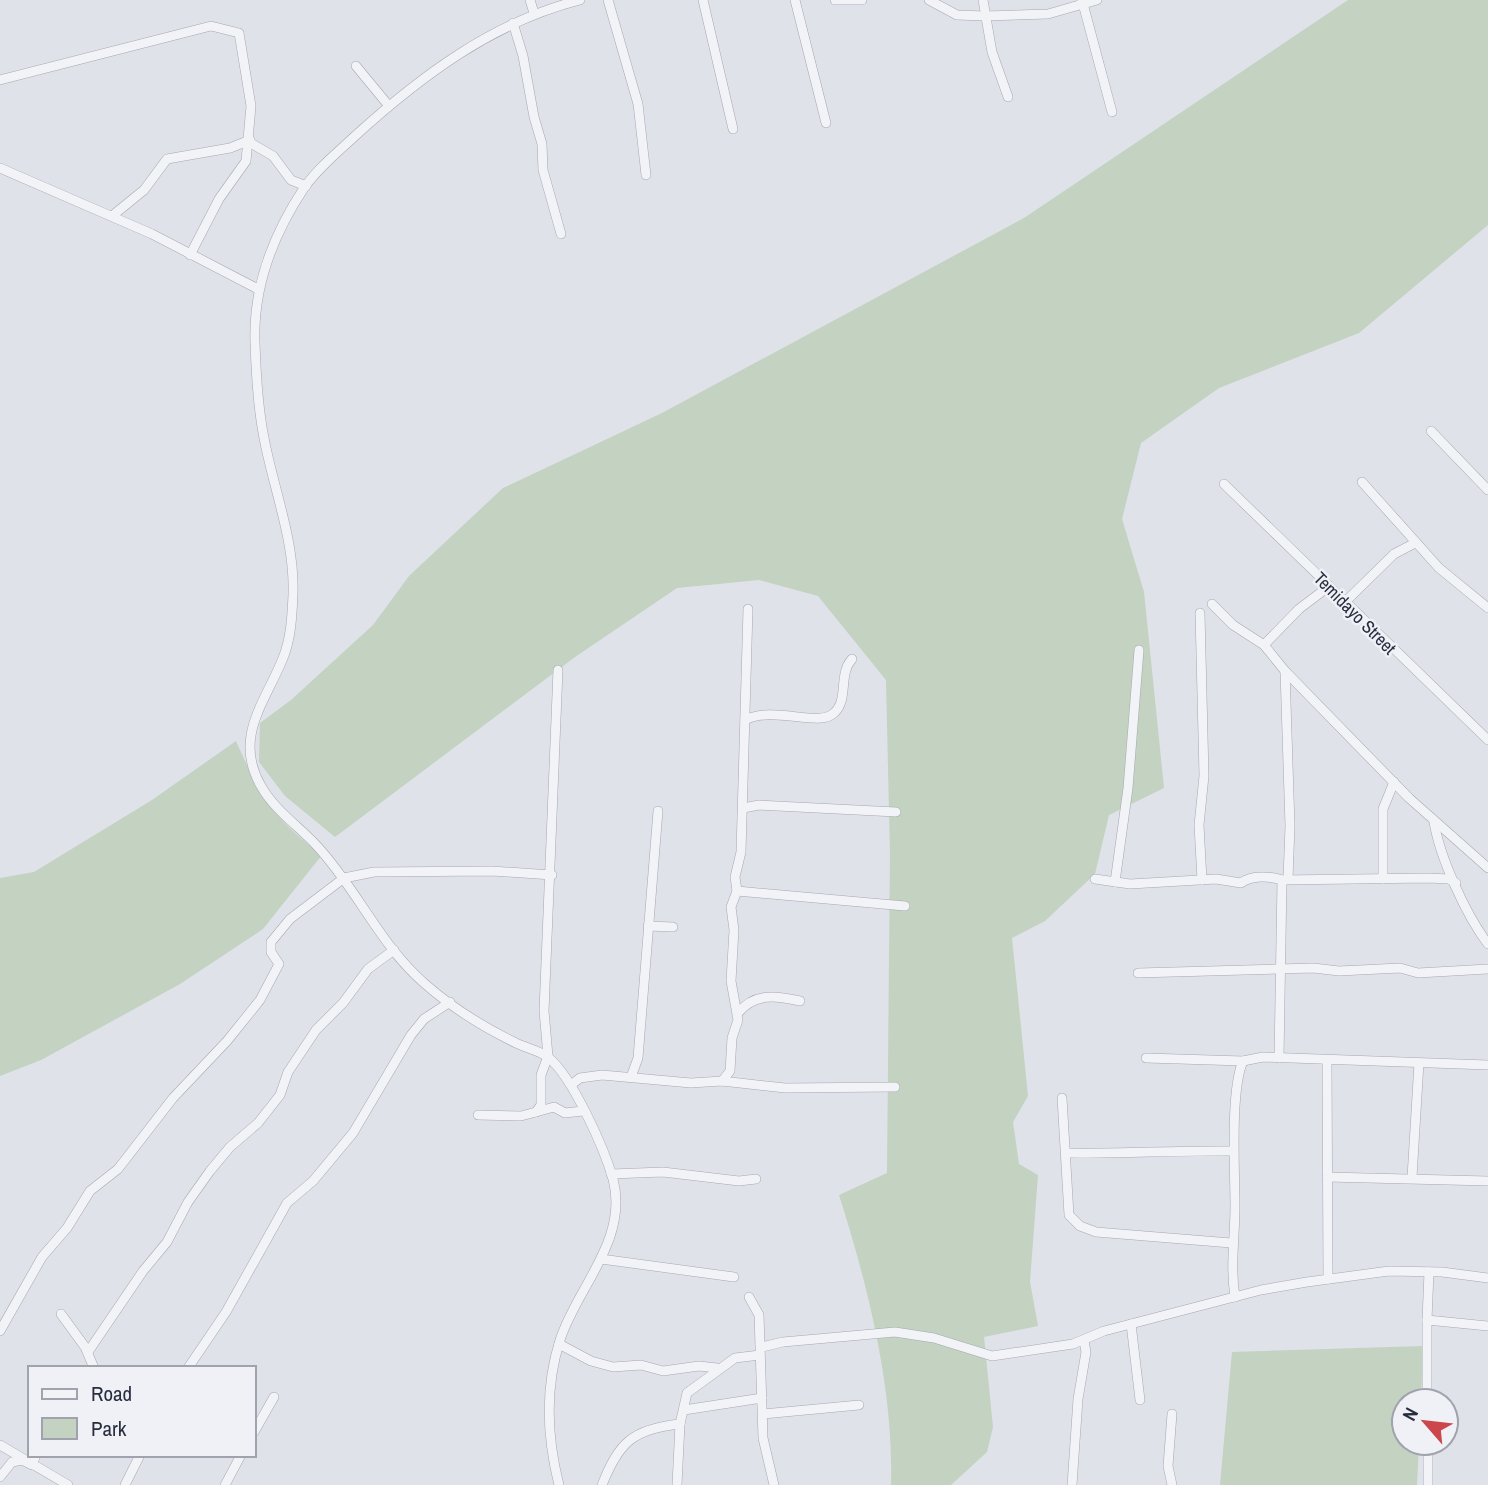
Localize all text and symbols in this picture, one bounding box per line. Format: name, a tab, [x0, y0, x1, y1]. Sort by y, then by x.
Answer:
street label: Temidayo Street	[1308, 566, 1402, 660]
legend	[28, 1366, 256, 1457]
text: Road	[91, 1379, 132, 1408]
north arrow	[1390, 1387, 1460, 1457]
text: N	[1396, 1403, 1424, 1425]
text: Park	[91, 1414, 127, 1443]

